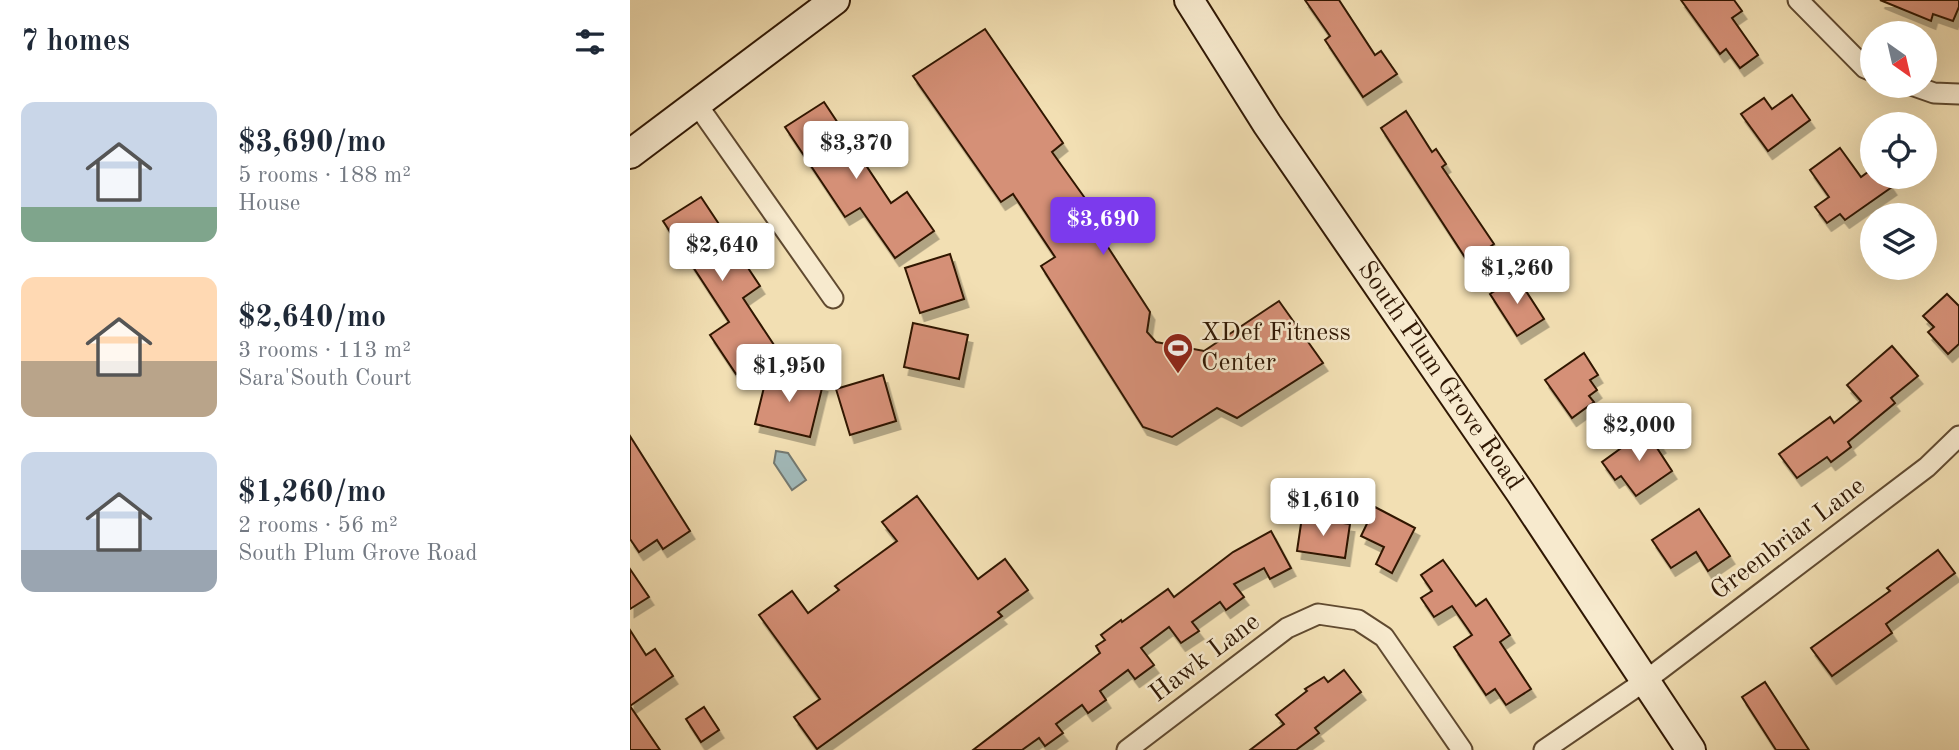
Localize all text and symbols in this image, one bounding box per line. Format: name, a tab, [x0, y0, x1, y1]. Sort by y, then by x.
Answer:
north arrow	[1860, 21, 1937, 98]
map controls	[1860, 21, 1937, 280]
icon: filters	[571, 23, 609, 61]
text: 7 homes	[21, 27, 130, 57]
button: locate	[1860, 112, 1937, 189]
pin: $3,370	[799, 122, 913, 181]
text: $3,690/mo	[238, 128, 386, 158]
icon: home	[77, 130, 161, 214]
text: $3,370	[819, 132, 893, 155]
text: 5 rooms · 188 m²	[238, 164, 411, 187]
text: House	[238, 192, 300, 215]
pin: $3,690	[1046, 198, 1160, 257]
button: layers	[1860, 203, 1937, 280]
text: $3,690	[1066, 208, 1140, 231]
pin: $2,640	[665, 224, 779, 283]
text: $2,640	[685, 234, 759, 257]
pin: $1,260	[1460, 246, 1574, 306]
street label: South Plum Grove Road	[1353, 257, 1528, 495]
text: $1,260	[1480, 257, 1554, 280]
text: $2,640/mo	[238, 303, 386, 333]
icon: home	[77, 305, 161, 389]
place label: XDef Fitness Center	[1201, 320, 1351, 376]
sports icon: XDef Fitness Center	[1161, 331, 1195, 375]
text: 3 rooms · 113 m²	[238, 339, 411, 362]
pin: $1,950	[732, 344, 846, 404]
text: $1,950	[752, 355, 826, 378]
text: Sara'South Court	[238, 367, 411, 390]
pin: $2,000	[1582, 404, 1696, 463]
text: $2,000	[1602, 414, 1676, 437]
street label: Greenbriar Lane	[1706, 473, 1870, 605]
text: $1,260/mo	[238, 478, 386, 508]
pin: $1,610	[1266, 478, 1380, 538]
icon: home	[77, 480, 161, 564]
text: $1,610	[1286, 489, 1360, 512]
text: 2 rooms · 56 m²	[238, 514, 398, 537]
text: South Plum Grove Road	[238, 542, 478, 565]
street label: Hawk Lane	[1145, 609, 1265, 707]

